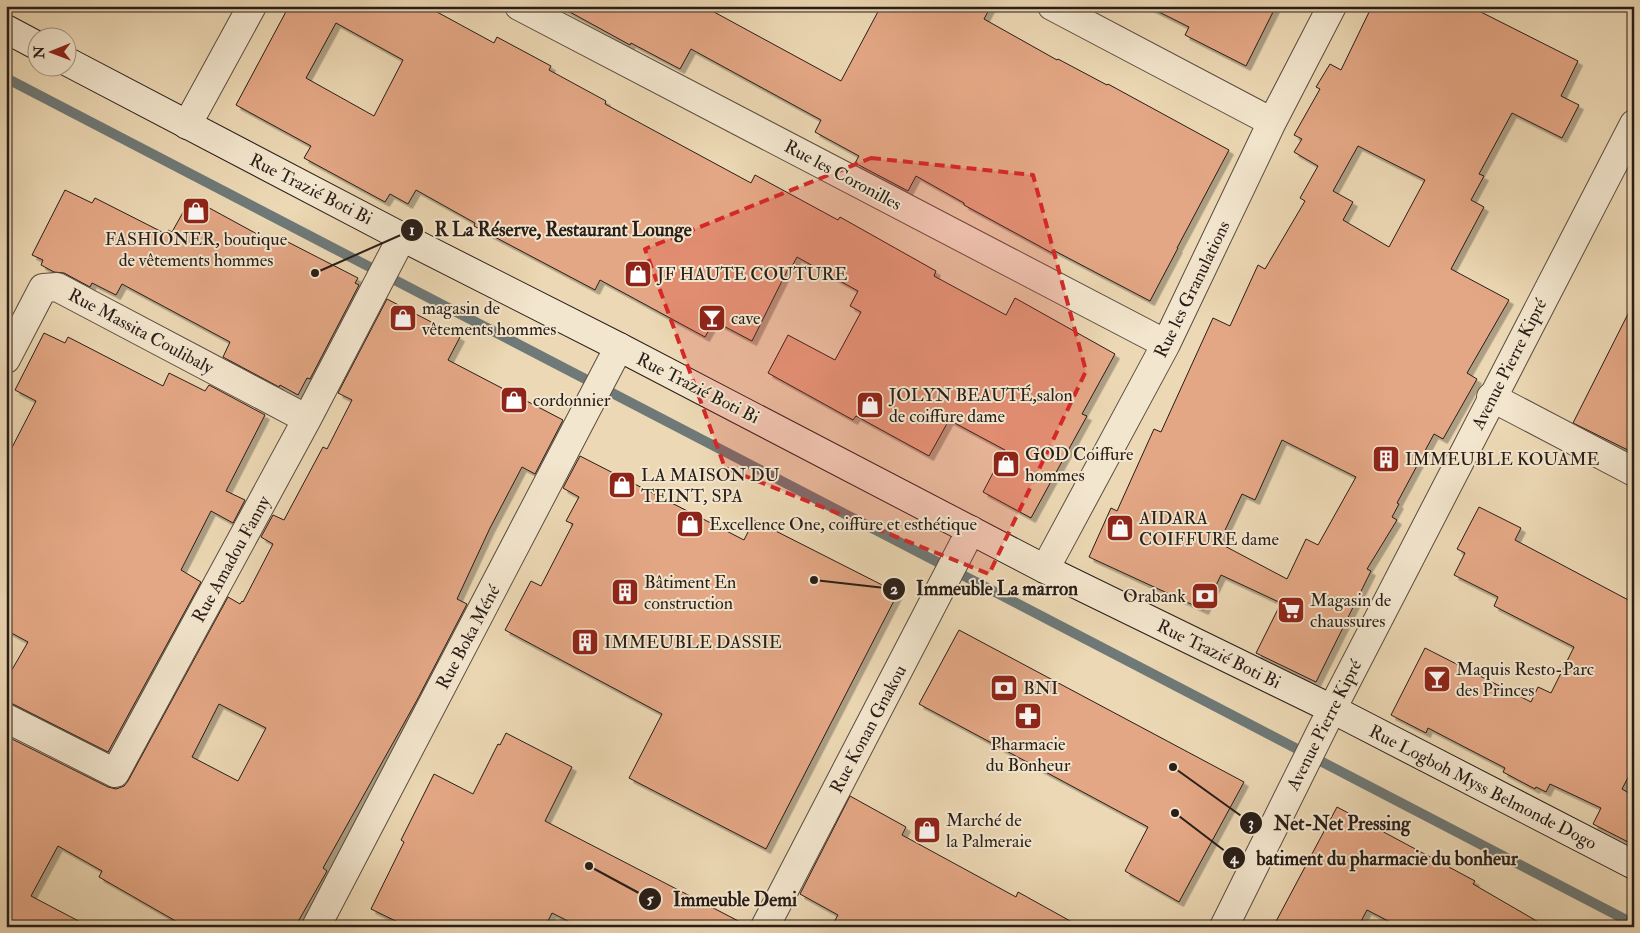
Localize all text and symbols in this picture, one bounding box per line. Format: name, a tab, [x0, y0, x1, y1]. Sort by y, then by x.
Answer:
north arrow	[28, 28, 78, 78]
text: N	[31, 45, 48, 60]
street label: Rue les Coronilles	[780, 135, 905, 216]
street label: Rue Trazié Boti Bi	[245, 149, 376, 230]
shop icon: FASHIONER, boutique de vêtements hommes	[181, 196, 211, 226]
callout: R La Réserve, Restaurant Lounge	[399, 213, 701, 247]
street label: Rue les Granulations	[1149, 217, 1236, 362]
text: R La Réserve, Restaurant Lounge	[434, 218, 692, 243]
text: 1	[409, 221, 415, 240]
place label: FASHIONER, boutique de vêtements hommes	[105, 228, 288, 272]
shop icon: JF HAUTE COUTURE	[623, 259, 653, 289]
place label: JF HAUTE COUTURE	[656, 263, 847, 286]
street label: Rue Massita Coulibaly	[64, 283, 218, 380]
street label: Avenue Pierre Kipré	[1466, 295, 1553, 434]
place label: magasin de vêtements hommes	[421, 297, 557, 341]
shop icon: magasin de vêtements hommes	[388, 303, 418, 333]
bar icon: cave	[697, 303, 727, 333]
place label: cave	[731, 307, 761, 330]
street label: Rue Trazié Boti Bi	[632, 348, 763, 429]
place label: JOLYN BEAUTÉ,salon de coiffure dame	[888, 384, 1073, 428]
shop icon: cordonnier	[499, 385, 529, 415]
place label: cordonnier	[533, 389, 611, 412]
shop icon: JOLYN BEAUTÉ,salon de coiffure dame	[855, 390, 885, 420]
place label: GOD Coiffure hommes	[1025, 443, 1134, 487]
building icon: IMMEUBLE KOUAME	[1371, 444, 1401, 474]
place label: IMMEUBLE KOUAME	[1405, 448, 1600, 471]
shop icon: GOD Coiffure hommes	[991, 449, 1021, 479]
place label: LA MAISON DU TEINT, SPA	[641, 464, 780, 508]
shop icon: LA MAISON DU TEINT, SPA	[607, 470, 637, 500]
street label: Rue Amadou Fanny	[187, 491, 276, 627]
place label: AIDARA COIFFURE dame	[1138, 507, 1279, 551]
shop icon: Excellence One, coiffure et esthétique	[675, 509, 705, 539]
place label: Excellence One, coiffure et esthétique	[709, 513, 978, 536]
shop icon: AIDARA COIFFURE dame	[1105, 513, 1135, 543]
place label: Bâtiment En construction	[644, 571, 736, 615]
callout: Immeuble La marron	[881, 572, 1088, 606]
building icon: Bâtiment En construction	[610, 577, 640, 607]
text: Immeuble La marron	[916, 577, 1078, 601]
text: 2	[890, 580, 898, 599]
street label: Rue Boka Méné	[431, 581, 506, 693]
bank icon: Orabank	[1190, 581, 1220, 611]
place label: Orabank	[1123, 585, 1186, 608]
place label: Magasin de chaussures	[1310, 589, 1392, 633]
supermarket icon: Magasin de chaussures	[1276, 595, 1306, 625]
street label: Rue Trazié Boti Bi	[1153, 615, 1285, 694]
building icon: IMMEUBLE DASSIE	[570, 627, 600, 657]
place label: IMMEUBLE DASSIE	[604, 631, 782, 654]
street label: Avenue Pierre Kipré	[1281, 656, 1368, 795]
place label: Maquis Resto-Parc des Princes	[1456, 658, 1594, 702]
street label: Rue Konan Gnakou	[825, 661, 912, 797]
bar icon: Maquis Resto-Parc des Princes	[1422, 664, 1452, 694]
bank icon: BNI	[989, 673, 1019, 703]
place label: BNI	[1023, 677, 1058, 700]
pharmacy icon: Pharmacie du Bonheur	[1013, 701, 1043, 731]
street label: Rue Logboh Myss Belmonde Dogo	[1365, 720, 1601, 855]
place label: Pharmacie du Bonheur	[986, 733, 1071, 777]
callout: Net-Net Pressing	[1239, 806, 1420, 840]
place label: Marché de la Palmeraie	[946, 809, 1032, 853]
text: Net-Net Pressing	[1273, 812, 1411, 837]
text: 3	[1248, 814, 1254, 833]
shop icon: Marché de la Palmeraie	[912, 815, 942, 845]
callout: batiment du pharmacie du bonheur	[1221, 841, 1528, 875]
text: batiment du pharmacie du bonheur	[1255, 847, 1519, 872]
text: 4	[1229, 849, 1239, 868]
callout: Immeuble Demi	[638, 882, 807, 916]
text: Immeuble Demi	[673, 888, 797, 912]
text: 5	[647, 890, 654, 909]

